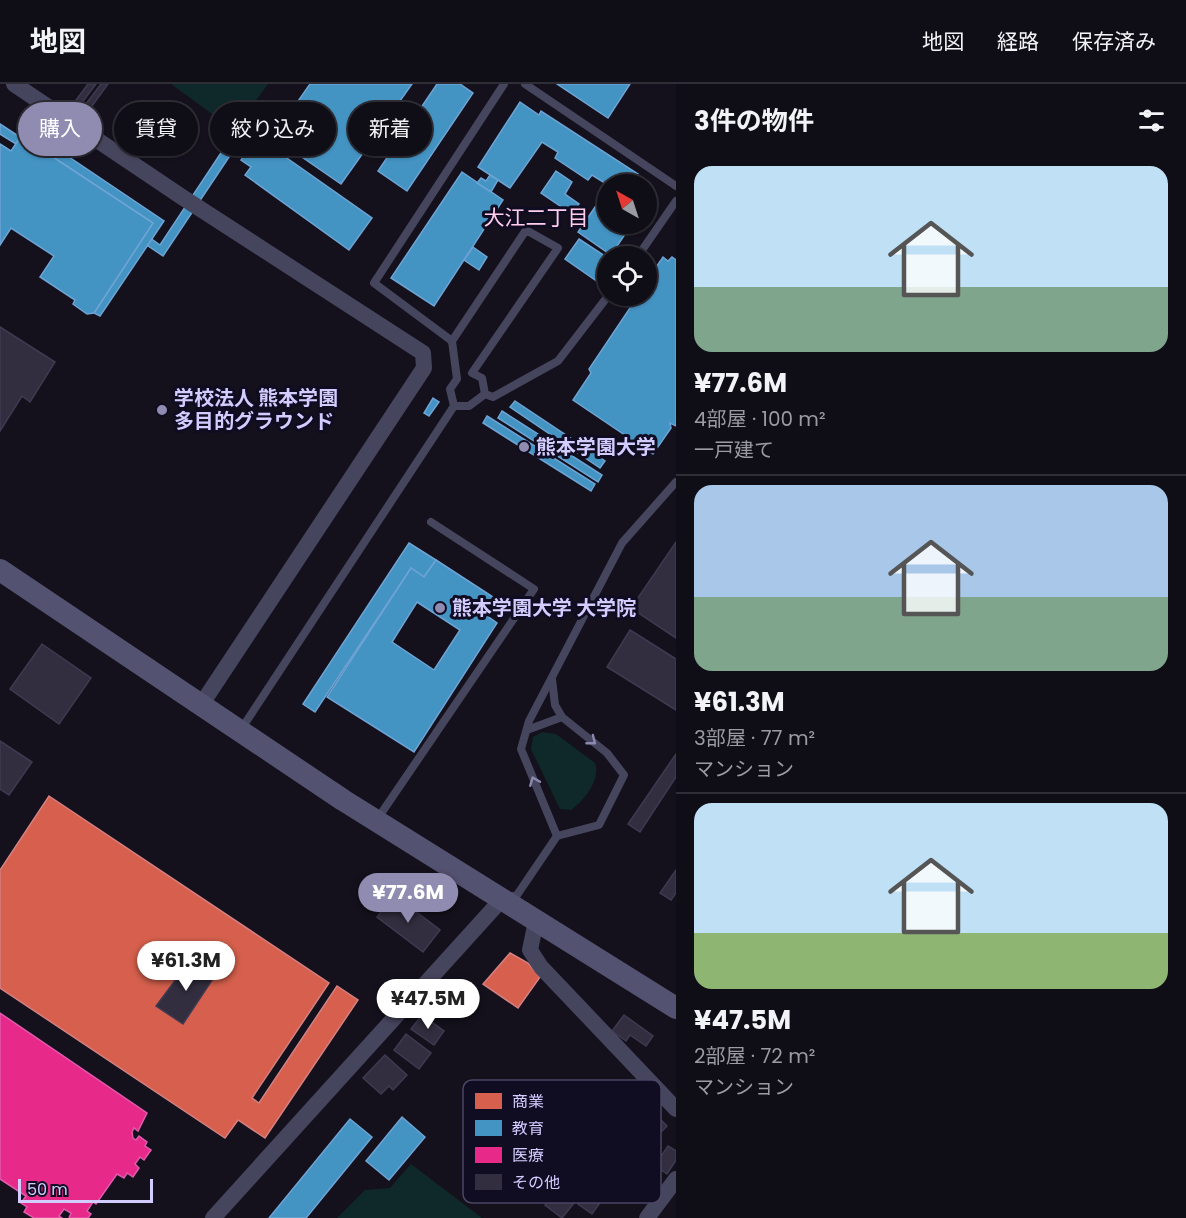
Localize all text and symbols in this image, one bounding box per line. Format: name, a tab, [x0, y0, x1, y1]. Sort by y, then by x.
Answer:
text: 地図	[30, 22, 86, 61]
text: 地図	[922, 27, 964, 56]
text: 経路	[997, 27, 1039, 56]
text: 保存済み	[1072, 27, 1156, 56]
chip: 購入	[18, 102, 102, 156]
chip: 賃貸	[114, 102, 198, 156]
chip: 絞り込み	[210, 102, 336, 156]
chip: 新着	[348, 102, 432, 156]
text: 3件の物件	[694, 103, 814, 139]
icon: filters	[1135, 104, 1168, 137]
north arrow	[597, 174, 657, 234]
map controls	[597, 174, 657, 306]
district label: 大江二丁目	[484, 203, 589, 232]
icon: home	[877, 205, 985, 313]
button: locate	[597, 246, 657, 306]
text: ¥77.6M	[694, 365, 787, 401]
place label: 学校法人 熊本学園 多目的グラウンド	[174, 384, 338, 435]
marker: 学校法人 熊本学園 多目的グラウンド	[155, 403, 169, 417]
text: 4部屋 · 100 m²	[694, 405, 826, 433]
place label: 熊本学園大学	[536, 433, 656, 461]
text: 一戸建て	[694, 436, 774, 464]
marker: 熊本学園大学	[517, 440, 531, 454]
icon: home	[877, 524, 985, 632]
place label: 熊本学園大学 大学院	[452, 594, 636, 622]
marker: 熊本学園大学 大学院	[433, 601, 447, 615]
text: ¥61.3M	[694, 684, 785, 720]
text: 3部屋 · 77 m²	[694, 724, 815, 752]
one-way arrow	[585, 734, 596, 745]
text: マンション	[694, 755, 794, 783]
one-way arrow	[529, 777, 541, 788]
icon: home	[877, 842, 985, 950]
pin: ¥77.6M	[359, 873, 457, 924]
text: ¥77.6M	[372, 878, 444, 906]
pin: ¥61.3M	[137, 941, 235, 992]
text: ¥61.3M	[151, 946, 221, 974]
pin: ¥47.5M	[379, 979, 477, 1030]
text: ¥47.5M	[391, 984, 465, 1012]
text: ¥47.5M	[694, 1002, 791, 1038]
text: 2部屋 · 72 m²	[694, 1042, 815, 1070]
text: マンション	[694, 1073, 794, 1101]
legend	[463, 1080, 661, 1203]
text: 商業	[512, 1090, 544, 1113]
text: 教育	[512, 1117, 544, 1140]
text: 医療	[512, 1144, 544, 1167]
text: その他	[512, 1171, 560, 1194]
scale bar	[18, 1176, 153, 1204]
text: 50 m	[27, 1178, 68, 1201]

